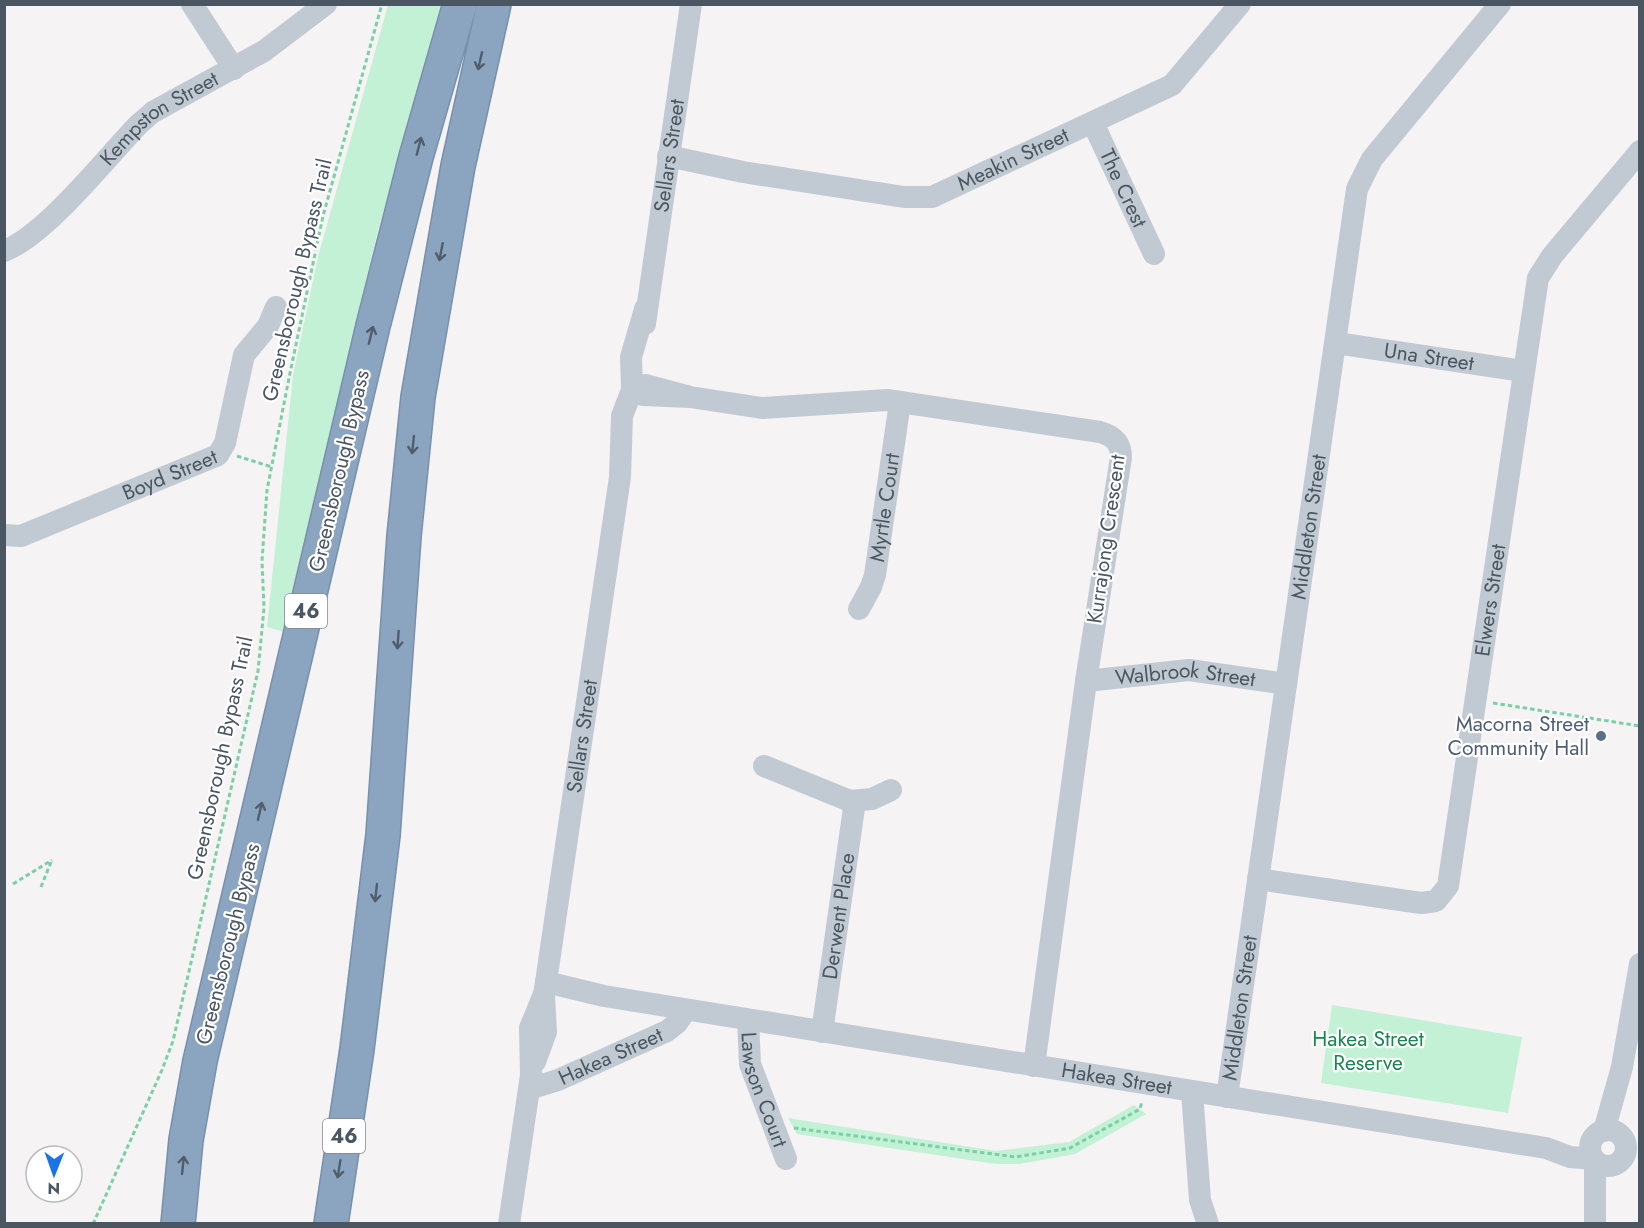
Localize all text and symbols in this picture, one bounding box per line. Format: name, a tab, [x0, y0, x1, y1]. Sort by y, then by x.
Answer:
one-way arrow	[473, 52, 485, 71]
street label: Kempston Street	[93, 64, 224, 172]
street label: Sellars Street	[646, 97, 692, 214]
street label: Meakin Street	[952, 120, 1074, 198]
one-way arrow	[414, 137, 425, 156]
street label: The Crest	[1092, 144, 1155, 232]
street label: Greensborough Bypass Trail	[254, 156, 340, 404]
one-way arrow	[436, 242, 447, 262]
one-way arrow	[366, 325, 378, 344]
street label: Una Street	[1382, 335, 1476, 378]
street label: Greensborough Bypass	[301, 367, 377, 575]
one-way arrow	[407, 435, 418, 455]
street label: Boyd Street	[118, 442, 222, 508]
street label: Myrtle Court	[862, 451, 907, 564]
street label: Middleton Street	[1283, 452, 1334, 601]
street label: Kurrajong Crescent	[1079, 453, 1133, 625]
street label: Elwers Street	[1467, 542, 1513, 658]
road number: 46	[285, 594, 327, 628]
one-way arrow	[392, 629, 403, 649]
street label: Greensborough Bypass Trail	[180, 633, 260, 883]
street label: Walbrook Street	[1114, 655, 1257, 694]
street label: Sellars Street	[559, 677, 605, 795]
place label: Macorna Street Community Hall	[1448, 709, 1589, 763]
marker: Macorna Street Community Hall	[1594, 729, 1608, 743]
one-way arrow	[255, 802, 266, 821]
street label: Greensborough Bypass	[188, 840, 268, 1048]
street label: Derwent Place	[815, 851, 862, 981]
one-way arrow	[371, 883, 382, 903]
street label: Middleton Street	[1215, 933, 1265, 1082]
street label: Hakea Street	[554, 1020, 668, 1093]
park label: Hakea Street Reserve	[1312, 1024, 1424, 1078]
street label: Lawson Court	[734, 1031, 795, 1152]
street label: Hakea Street	[1059, 1055, 1174, 1102]
road number: 46	[323, 1119, 365, 1153]
north arrow	[24, 1144, 84, 1204]
one-way arrow	[178, 1156, 189, 1176]
one-way arrow	[333, 1159, 344, 1178]
text: N	[47, 1177, 60, 1200]

